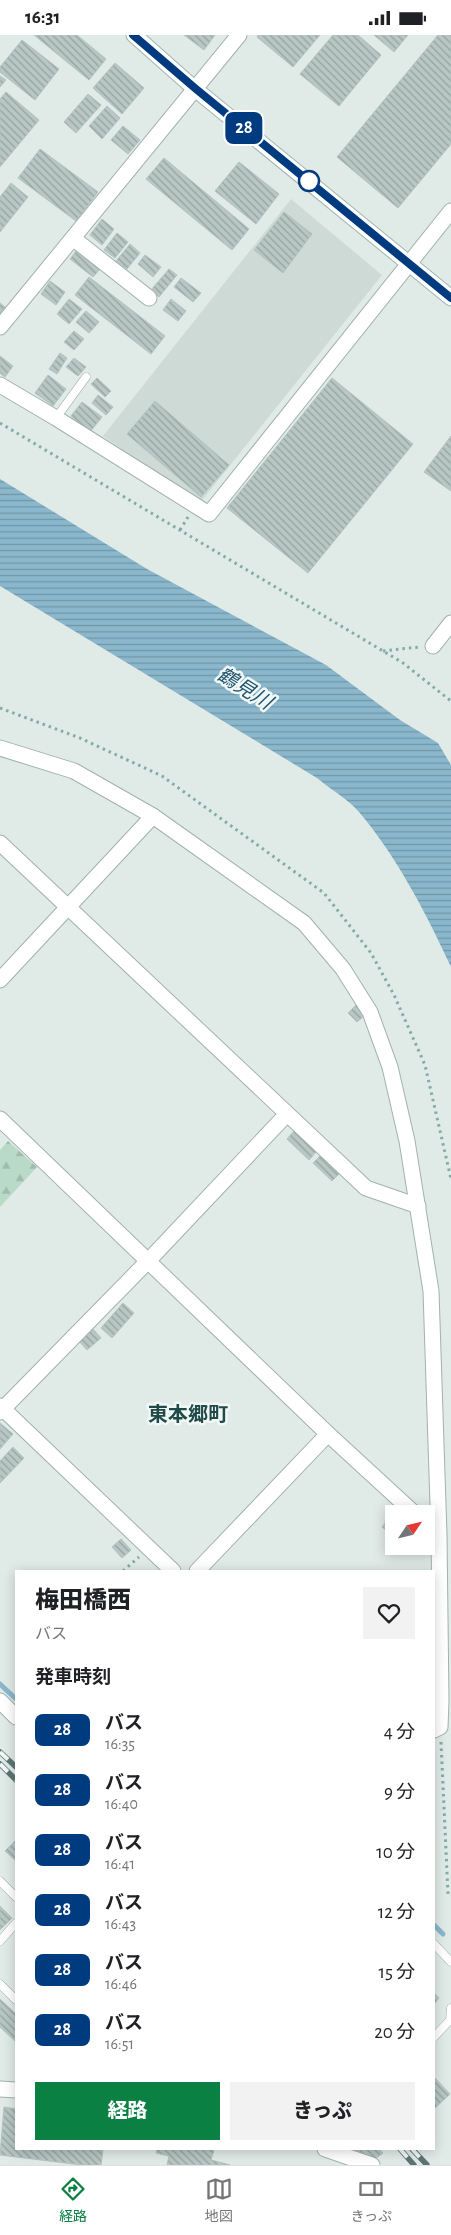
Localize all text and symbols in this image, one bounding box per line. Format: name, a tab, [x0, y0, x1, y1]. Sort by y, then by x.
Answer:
text: 16:31	[25, 8, 60, 27]
line badge: 28	[222, 112, 266, 144]
text: 28	[235, 119, 253, 137]
unlabelled marker	[298, 170, 320, 192]
water label: 鶴見川	[214, 664, 277, 714]
district label: 東本郷町	[148, 1404, 228, 1425]
north arrow	[385, 1505, 435, 1555]
map controls	[385, 1505, 435, 1555]
button: heart	[363, 1587, 415, 1639]
text: 梅田橋西	[35, 1589, 131, 1613]
text: バス	[35, 1626, 67, 1642]
text: 発車時刻	[35, 1668, 111, 1687]
text: バス	[105, 1714, 143, 1733]
text: 28	[54, 1721, 71, 1739]
text: 4 分	[384, 1723, 415, 1742]
text: 16:35	[105, 1736, 135, 1752]
text: バス	[105, 1774, 143, 1793]
text: 28	[54, 1781, 71, 1799]
text: 9 分	[384, 1783, 415, 1802]
text: 16:40	[105, 1796, 138, 1812]
text: バス	[105, 1834, 143, 1853]
text: 28	[54, 1841, 71, 1859]
text: 10 分	[376, 1843, 415, 1862]
text: 16:41	[105, 1856, 135, 1872]
text: バス	[105, 1894, 143, 1913]
text: 28	[54, 1901, 71, 1919]
text: 12 分	[378, 1903, 415, 1922]
text: 16:43	[105, 1916, 136, 1932]
text: バス	[105, 1954, 143, 1973]
text: 28	[54, 1961, 71, 1979]
text: 15 分	[378, 1963, 415, 1982]
text: 16:46	[105, 1976, 137, 1992]
text: バス	[105, 2014, 143, 2033]
text: 28	[54, 2021, 71, 2039]
text: 20 分	[374, 2023, 415, 2042]
text: 16:51	[105, 2036, 134, 2052]
button: 経路	[35, 2082, 220, 2140]
button: きっぷ	[230, 2082, 415, 2140]
tab: 経路	[59, 2175, 87, 2226]
tab: 地図	[205, 2175, 233, 2226]
tab: きっぷ	[351, 2175, 392, 2226]

